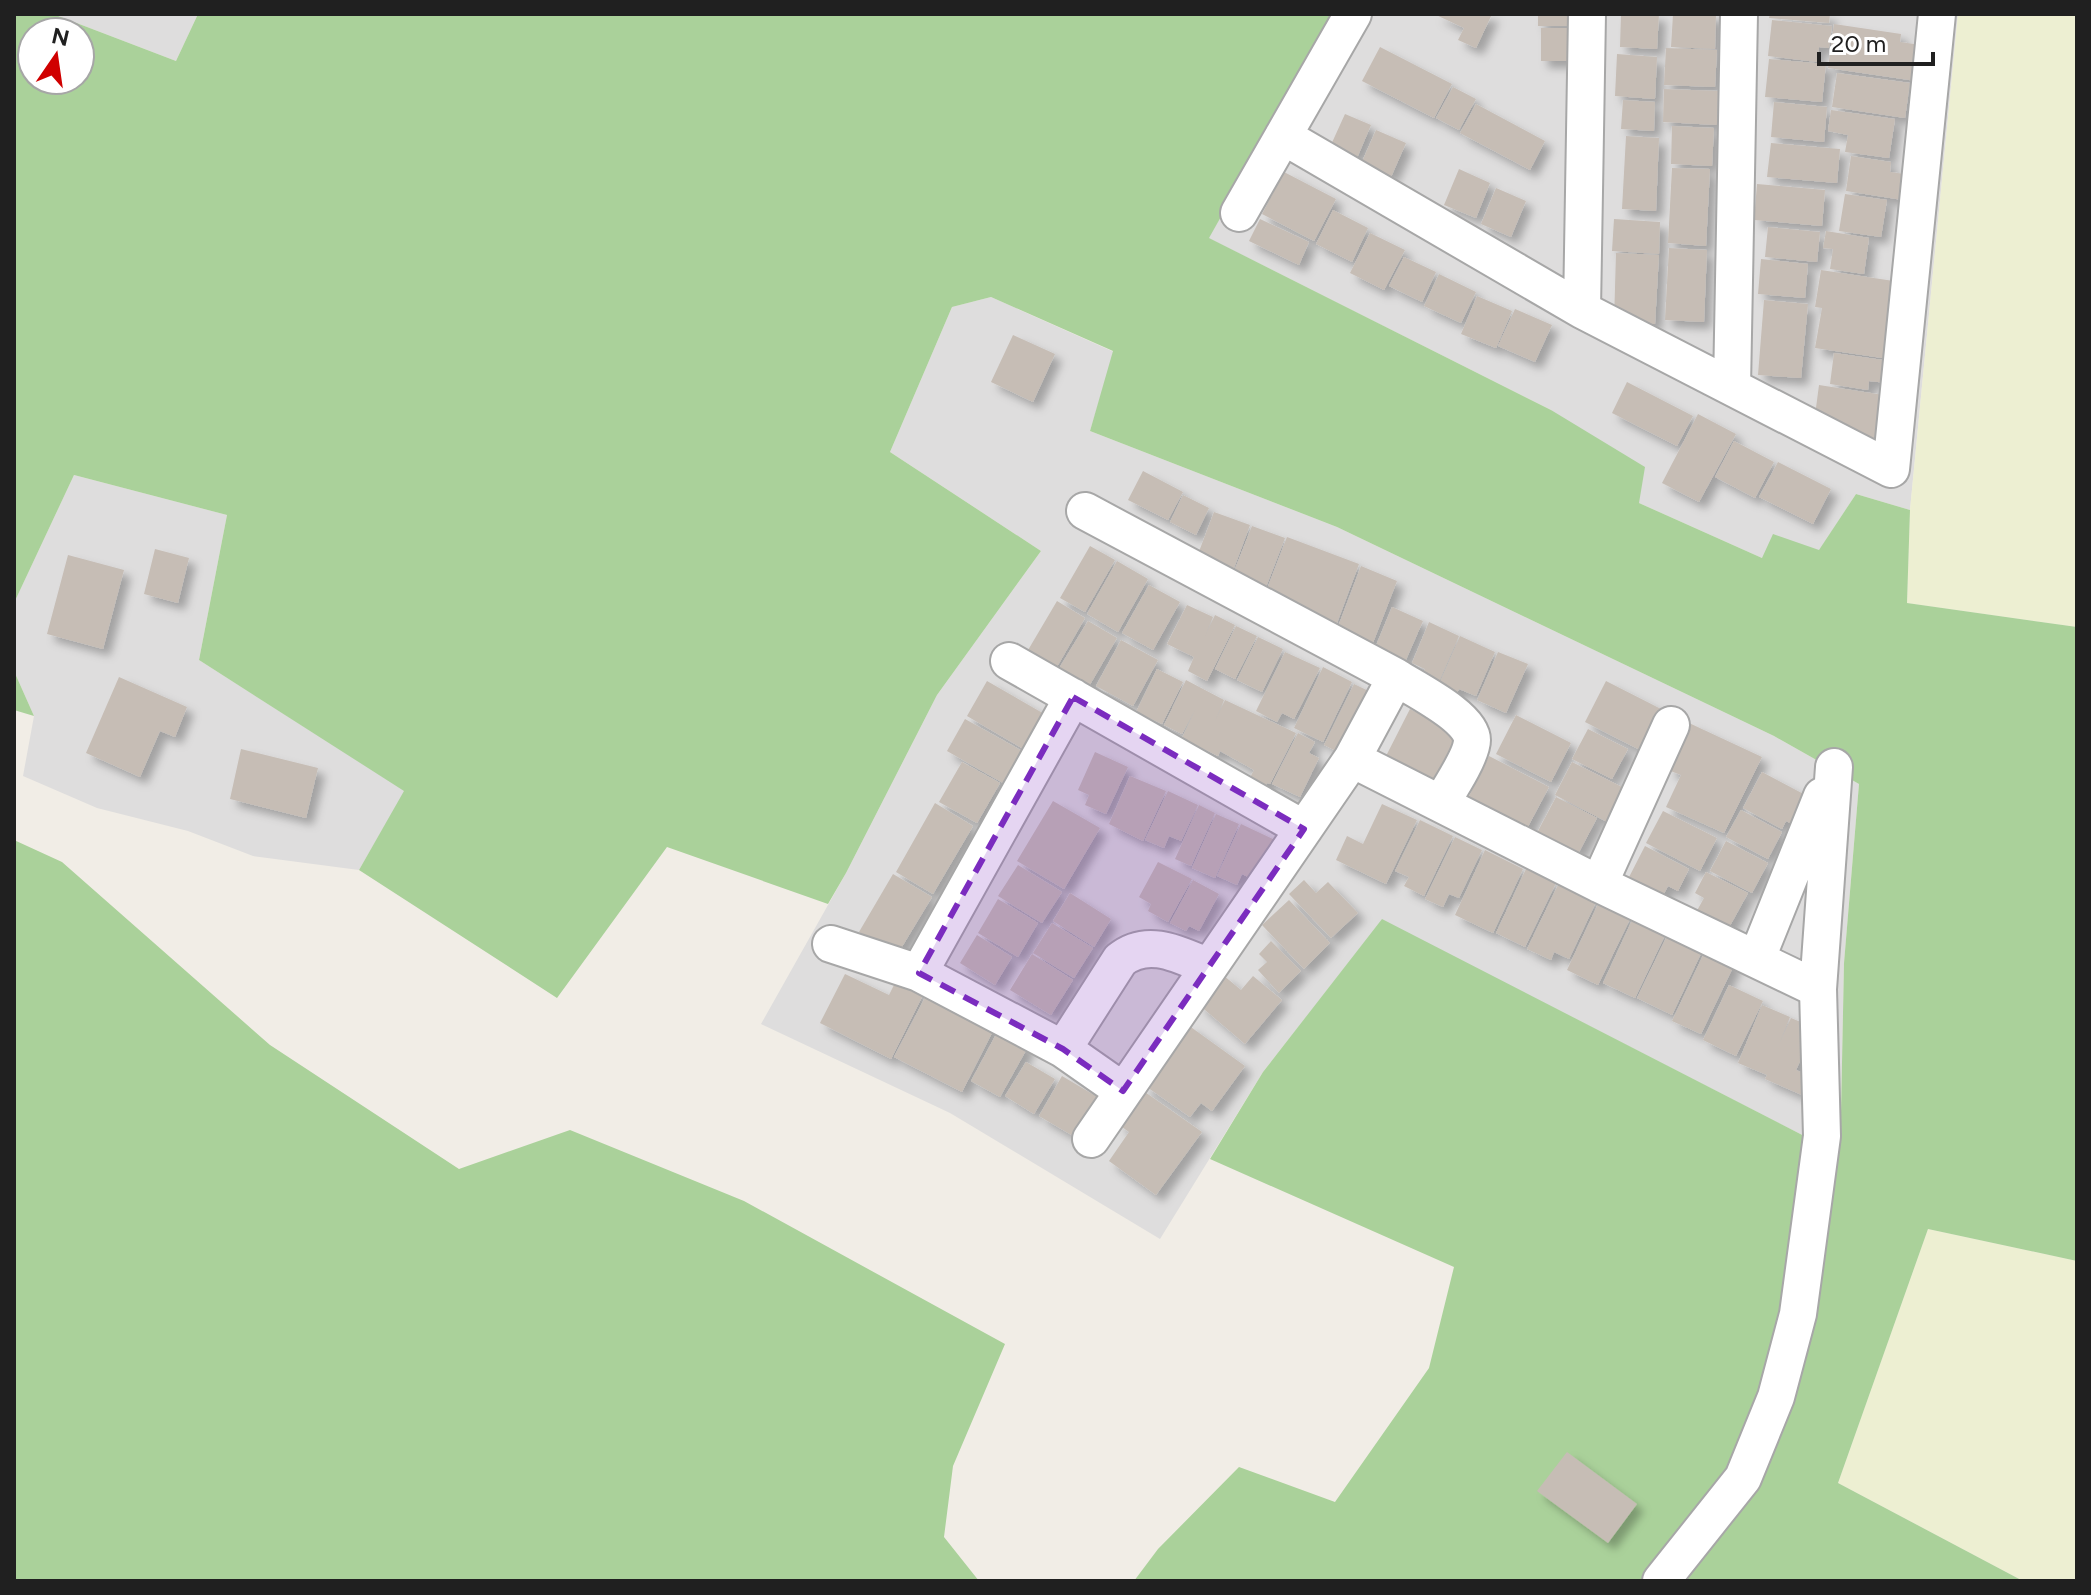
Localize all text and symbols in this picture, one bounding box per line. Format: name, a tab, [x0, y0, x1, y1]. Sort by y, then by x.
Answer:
north arrow	[16, 16, 96, 96]
scale bar	[1819, 16, 1933, 66]
text: N	[49, 22, 72, 52]
text: 20 m	[1831, 29, 1886, 58]

